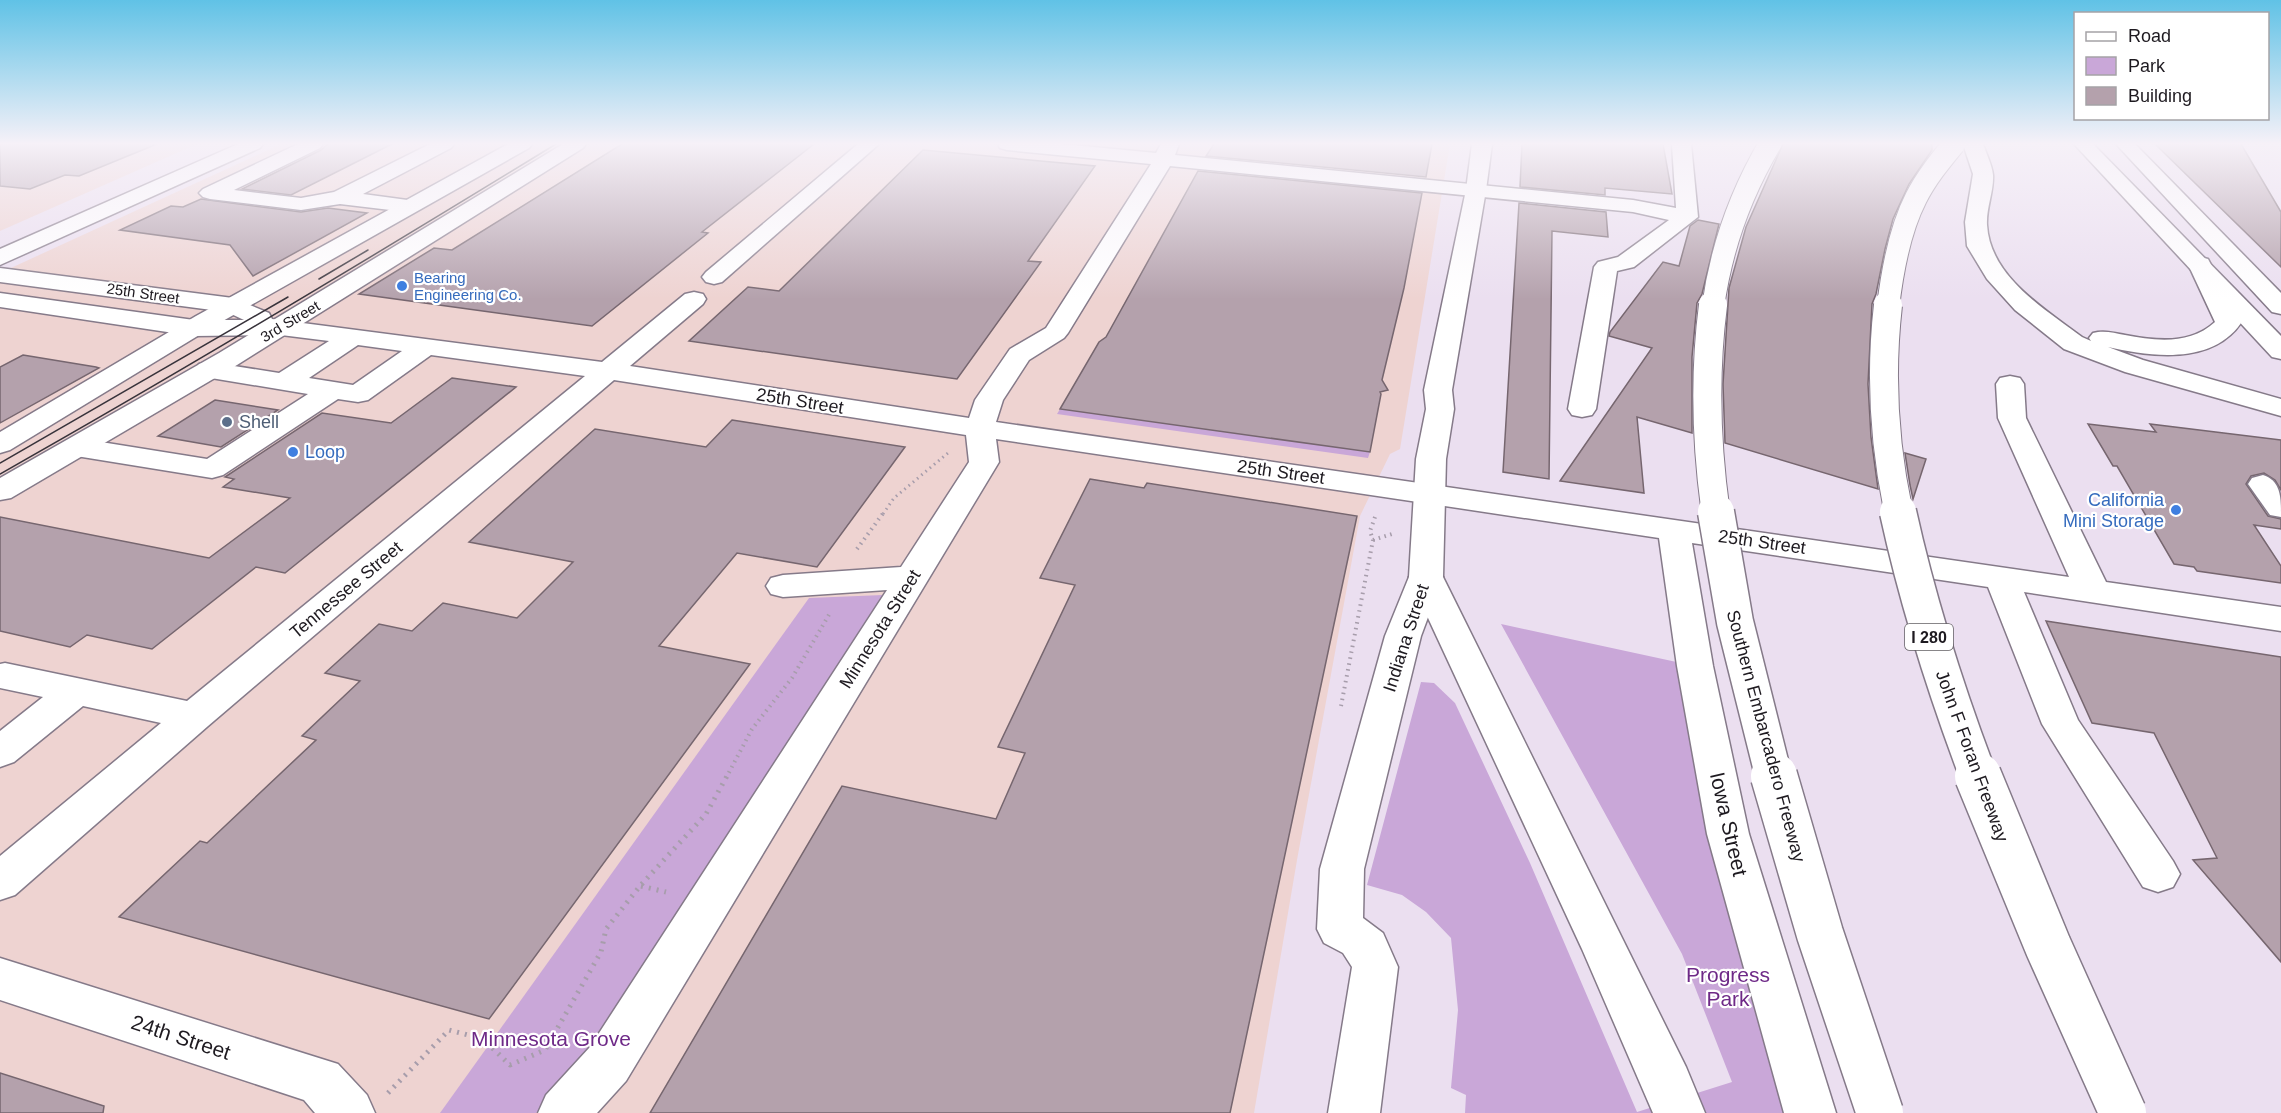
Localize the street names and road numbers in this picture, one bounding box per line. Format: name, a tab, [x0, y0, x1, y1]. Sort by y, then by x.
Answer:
street label: 25th Street	[105, 279, 181, 307]
street label: 3rd Street	[257, 296, 323, 345]
street label: 25th Street	[755, 384, 845, 418]
street label: 25th Street	[1236, 456, 1326, 488]
street label: 25th Street	[1717, 526, 1807, 558]
street label: Tennessee Street	[286, 537, 406, 643]
street label: Minnesota Street	[835, 566, 925, 692]
street label: Indiana Street	[1379, 582, 1433, 694]
street label: Southern Embarcadero Freeway	[1723, 608, 1809, 864]
road number: I 280	[1905, 624, 1953, 650]
street label: John F Foran Freeway	[1932, 668, 2012, 844]
street label: Iowa Street	[1706, 770, 1752, 878]
street label: 24th Street	[129, 1010, 234, 1064]

